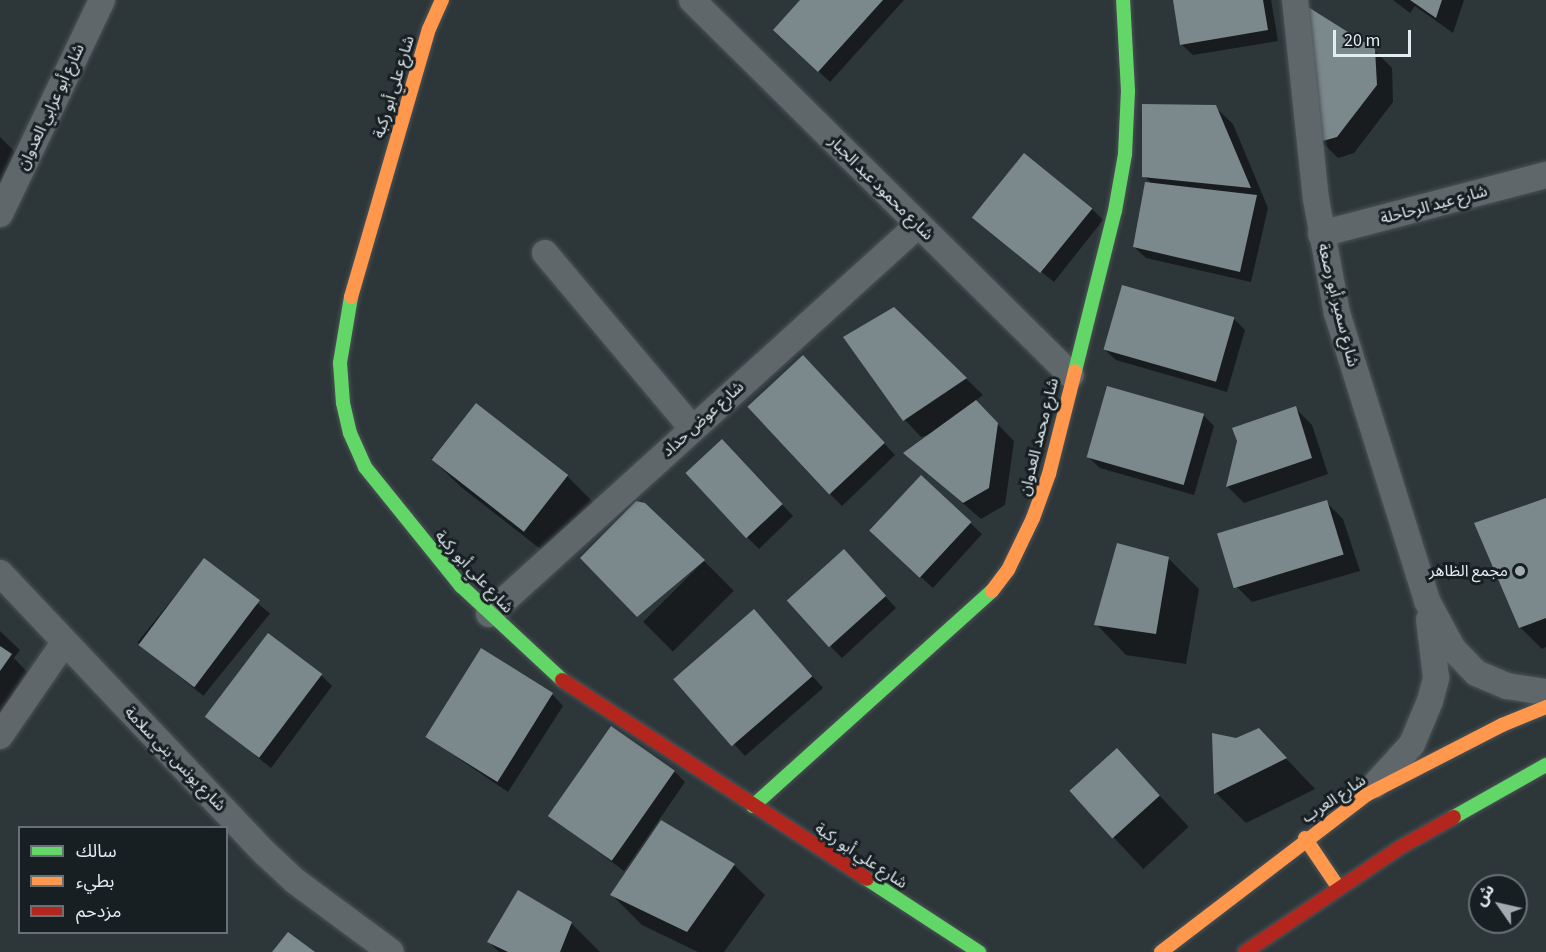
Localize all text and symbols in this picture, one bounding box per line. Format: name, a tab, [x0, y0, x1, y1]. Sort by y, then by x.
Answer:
scale bar	[1336, 18, 1414, 56]
text: 20 m	[1344, 28, 1380, 53]
street label: شارع علي أبو ركبة	[369, 33, 419, 141]
street label: شارع أبو عرابي العدوان	[13, 41, 89, 173]
street label: شارع محمود عبد الجبار	[825, 132, 937, 244]
street label: شارع عيد الرحاحلة	[1378, 182, 1490, 228]
street label: شارع سمير أبو رصعة	[1313, 241, 1363, 369]
street label: شارع محمد العدوان	[1015, 376, 1063, 498]
street label: شارع عوض حداد	[658, 377, 748, 461]
street label: شارع علي أبو ركبة	[431, 527, 517, 617]
place label: مجمع الظاهر	[1429, 561, 1508, 581]
marker: مجمع الظاهر	[1513, 564, 1527, 578]
street label: شارع يونس بني سلامة	[120, 703, 230, 815]
street label: شارع العرب	[1298, 771, 1370, 827]
street label: شارع علي أبو ركبة	[811, 819, 911, 893]
legend	[18, 826, 228, 934]
text: سالك	[76, 839, 117, 864]
text: بطيء	[76, 869, 114, 894]
north arrow	[1468, 874, 1528, 934]
text: ش	[1469, 880, 1500, 910]
text: مزدحم	[76, 899, 121, 924]

